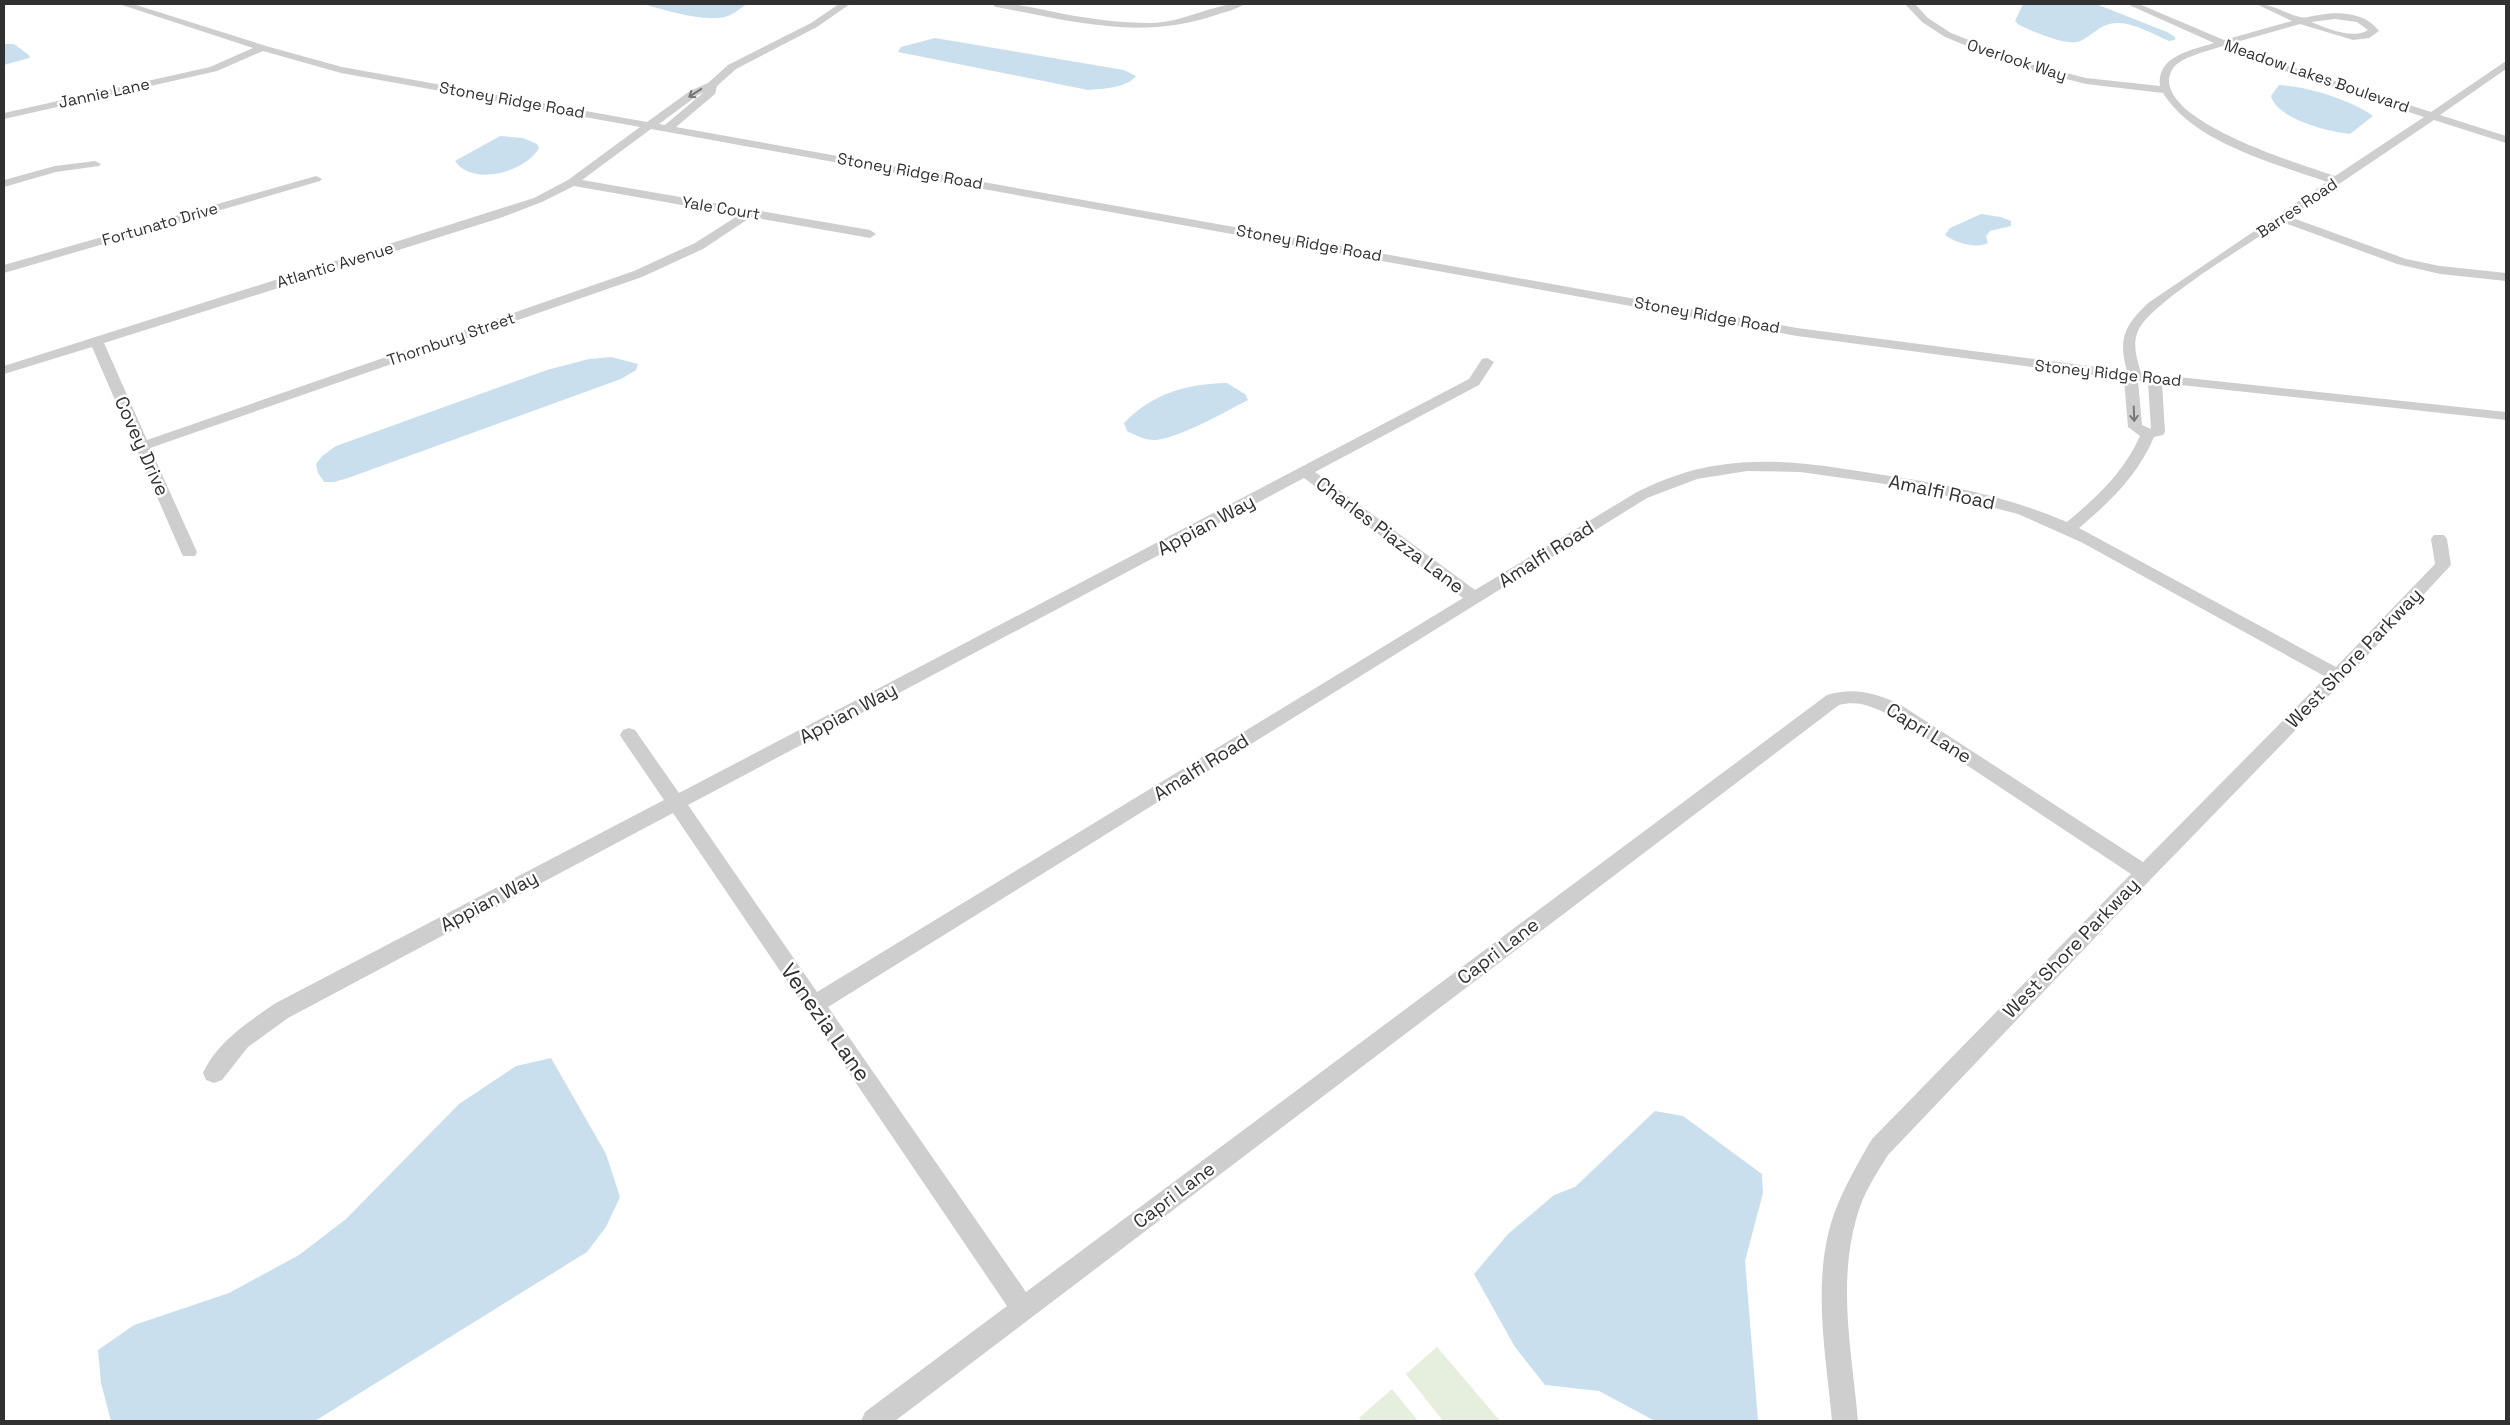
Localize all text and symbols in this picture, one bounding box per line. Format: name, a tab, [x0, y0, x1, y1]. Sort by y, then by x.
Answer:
street label: Overlook Way	[1965, 34, 2069, 86]
street label: Meadow Lakes Boulevard	[2222, 34, 2412, 118]
street label: Jannie Lane	[57, 73, 151, 113]
street label: Stoney Ridge Road	[438, 77, 586, 123]
one-way arrow	[688, 88, 702, 98]
street label: Stoney Ridge Road	[836, 148, 984, 194]
street label: Barres Road	[2253, 173, 2341, 243]
street label: Yale Court	[681, 191, 761, 225]
street label: Fortunato Drive	[100, 197, 220, 251]
street label: Stoney Ridge Road	[1235, 220, 1383, 266]
street label: Atlantic Avenue	[274, 237, 396, 293]
street label: Stoney Ridge Road	[1633, 292, 1781, 338]
street label: Thornbury Street	[384, 307, 518, 371]
street label: Stoney Ridge Road	[2034, 355, 2182, 391]
street label: Covey Drive	[109, 392, 175, 500]
one-way arrow	[2130, 406, 2139, 422]
street label: Amalfi Road	[1887, 469, 1997, 515]
street label: Charles Piazza Lane	[1311, 471, 1469, 599]
street label: Appian Way	[1153, 489, 1259, 561]
street label: Amalfi Road	[1494, 515, 1598, 593]
street label: West Shore Parkway	[2280, 582, 2428, 734]
street label: Appian Way	[795, 677, 901, 749]
street label: Capri Lane	[1882, 697, 1976, 769]
street label: Amalfi Road	[1149, 728, 1253, 806]
street label: Appian Way	[436, 865, 542, 937]
street label: West Shore Parkway	[1997, 872, 2145, 1024]
street label: Capri Lane	[1452, 912, 1544, 990]
street label: Venezia Lane	[775, 957, 877, 1087]
street label: Capri Lane	[1128, 1156, 1220, 1234]

